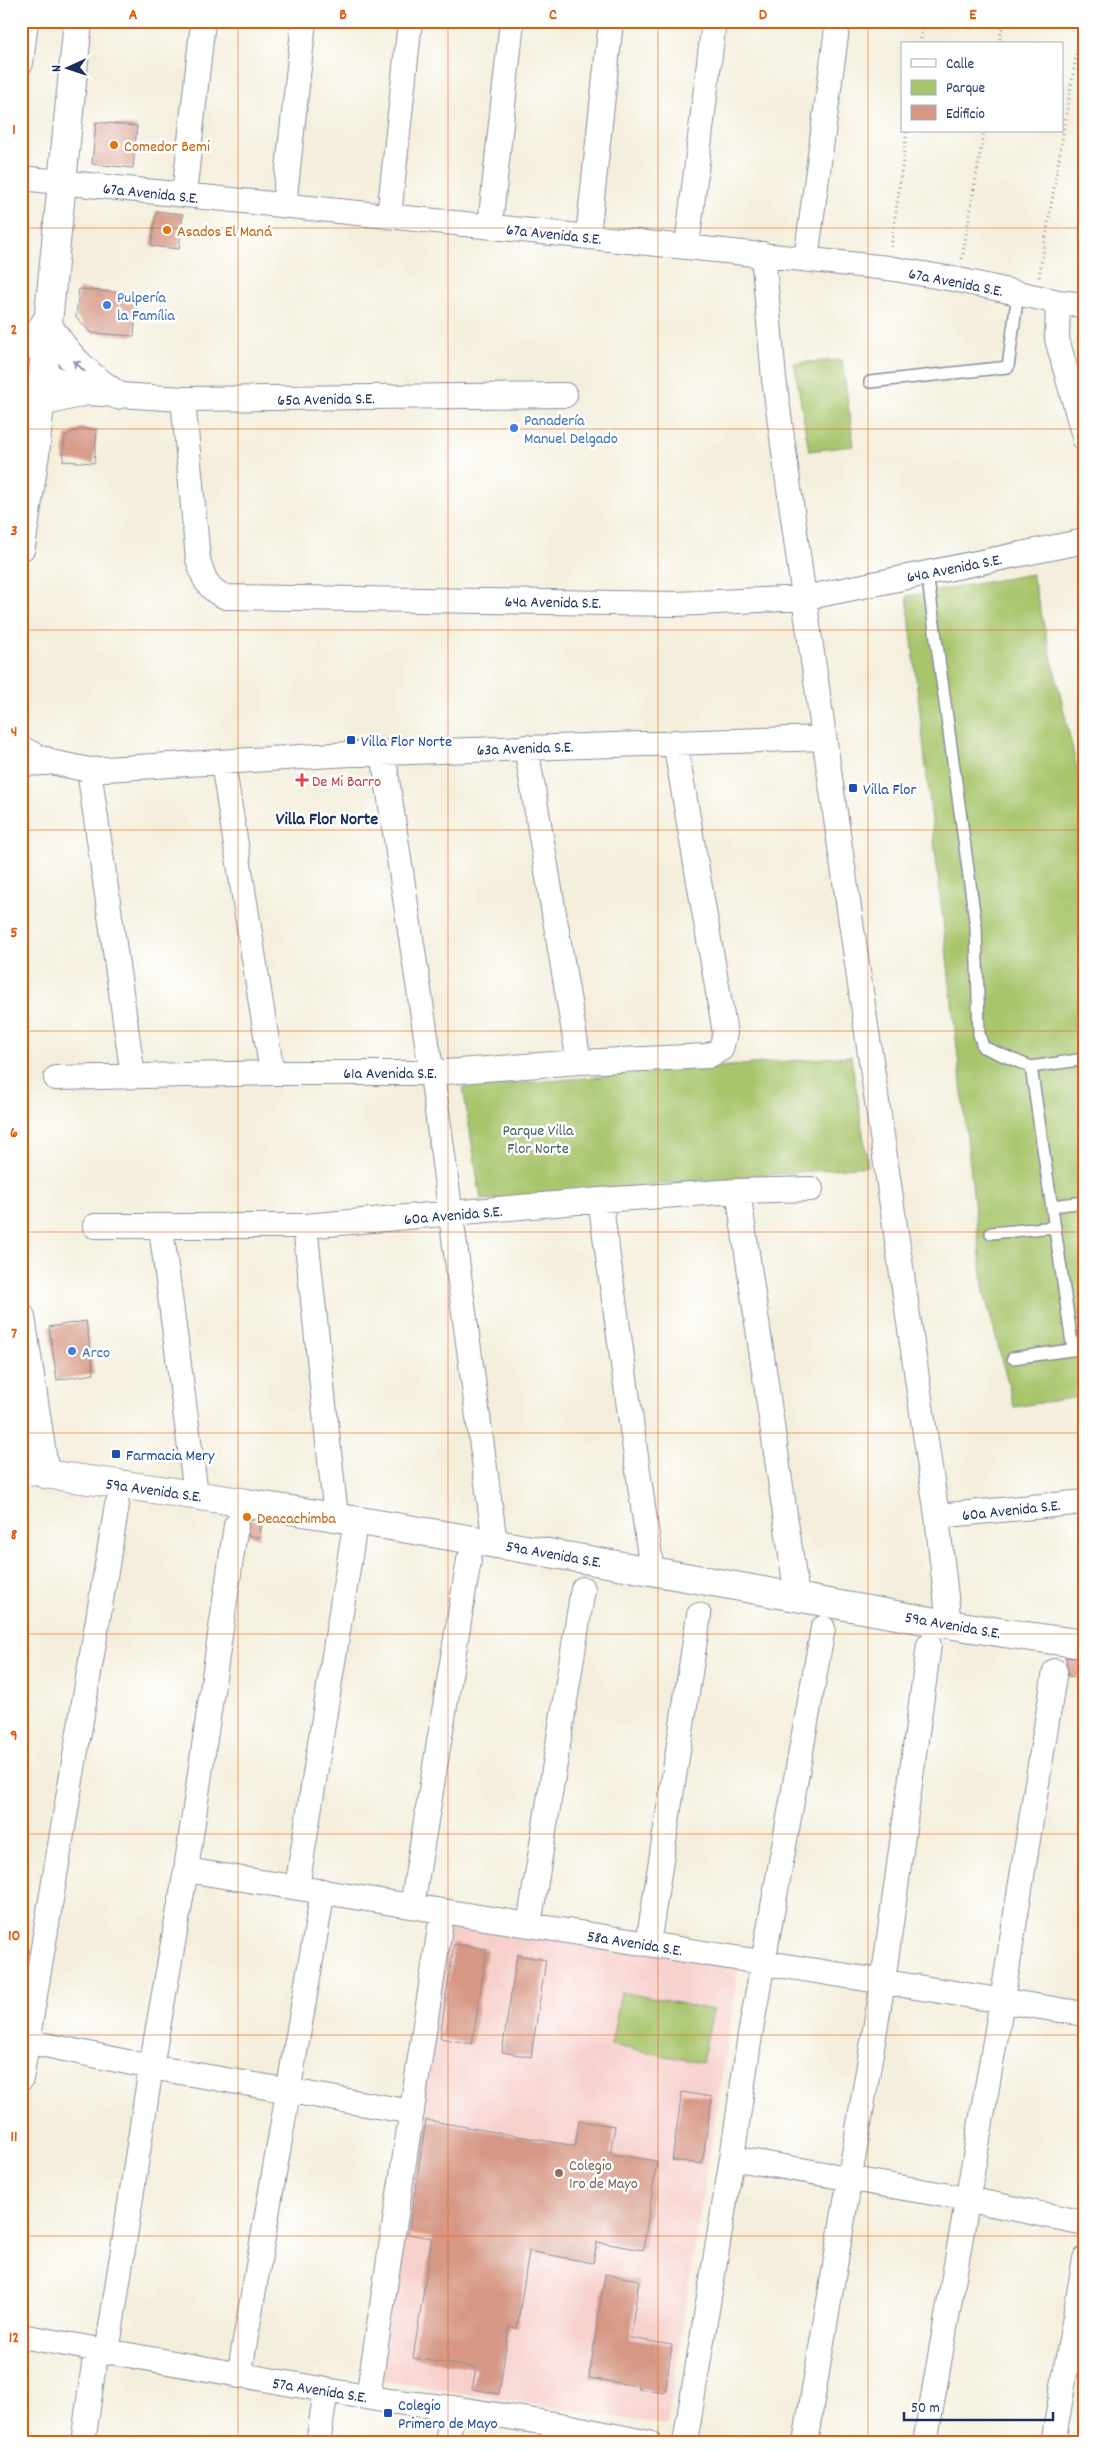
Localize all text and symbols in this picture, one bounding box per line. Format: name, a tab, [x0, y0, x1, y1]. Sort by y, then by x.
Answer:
text: A	[129, 4, 138, 27]
text: B	[339, 4, 347, 27]
text: C	[549, 4, 557, 27]
text: D	[759, 4, 768, 27]
text: E	[969, 4, 977, 27]
north arrow	[42, 42, 92, 92]
legend	[901, 42, 1064, 132]
text: Calle	[946, 54, 975, 76]
text: N	[47, 65, 67, 73]
text: Parque	[946, 78, 986, 100]
text: Edificio	[946, 104, 985, 126]
text: 1	[12, 119, 16, 142]
place label: Comedor Bemi	[124, 136, 210, 159]
marker: Comedor Bemi	[108, 139, 120, 151]
street label: 67a Avenida S.E.	[102, 178, 200, 211]
street label: 67a Avenida S.E.	[505, 219, 603, 252]
place label: Asados El Maná	[177, 221, 272, 244]
marker: Asados El Maná	[161, 224, 173, 236]
street label: 67a Avenida S.E.	[906, 263, 1005, 304]
place label: Pulpería la Família	[117, 287, 175, 328]
marker: Pulpería la Família	[101, 299, 113, 311]
text: 2	[11, 319, 18, 342]
one-way arrow	[72, 360, 85, 372]
street label: 65a Avenida S.E.	[277, 388, 375, 413]
place label: Panadería Manuel Delgado	[524, 410, 618, 451]
marker: Panadería Manuel Delgado	[508, 422, 520, 434]
text: 3	[10, 520, 18, 543]
street label: 64a Avenida S.E.	[905, 549, 1004, 590]
street label: 64a Avenida S.E.	[504, 591, 602, 616]
text: 4	[11, 721, 17, 744]
place label: Villa Flor Norte	[361, 731, 452, 754]
marker: Villa Flor Norte	[345, 734, 357, 746]
street label: 63a Avenida S.E.	[476, 736, 574, 763]
place label: De Mi Barro	[312, 771, 381, 794]
marker: De Mi Barro	[296, 774, 308, 786]
place label: Villa Flor	[863, 779, 916, 802]
marker: Villa Flor	[847, 782, 859, 794]
district label: Villa Flor Norte	[276, 808, 378, 833]
text: 5	[10, 922, 18, 945]
street label: 61a Avenida S.E.	[343, 1063, 437, 1086]
park label: Parque Villa Flor Norte	[502, 1120, 574, 1161]
text: 6	[10, 1122, 18, 1145]
street label: 60a Avenida S.E.	[403, 1201, 503, 1232]
text: 7	[11, 1323, 17, 1346]
place label: Arco	[82, 1342, 110, 1365]
marker: Arco	[66, 1345, 78, 1357]
place label: Farmacia Mery	[126, 1445, 215, 1468]
marker: Farmacia Mery	[110, 1448, 122, 1460]
street label: 59a Avenida S.E.	[104, 1473, 203, 1510]
street label: 60a Avenida S.E.	[961, 1495, 1062, 1528]
place label: Deacachimba	[257, 1508, 336, 1531]
marker: Deacachimba	[241, 1511, 253, 1523]
text: 8	[11, 1524, 18, 1547]
street label: 59a Avenida S.E.	[504, 1536, 603, 1575]
street label: 59a Avenida S.E.	[903, 1607, 1002, 1646]
text: 9	[10, 1725, 18, 1748]
text: 10	[8, 1925, 20, 1948]
street label: 58a Avenida S.E.	[585, 1926, 684, 1963]
text: 11	[10, 2126, 18, 2149]
place label: Colegio 1ro de Mayo	[569, 2155, 638, 2196]
marker: Colegio 1ro de Mayo	[553, 2167, 565, 2179]
text: 12	[9, 2327, 19, 2350]
street label: 57a Avenida S.E.	[271, 2373, 369, 2410]
scale bar	[904, 2389, 1052, 2421]
place label: Colegio Primero de Mayo	[398, 2395, 498, 2436]
text: 50 m	[911, 2398, 940, 2420]
marker: Colegio Primero de Mayo	[382, 2407, 394, 2419]

